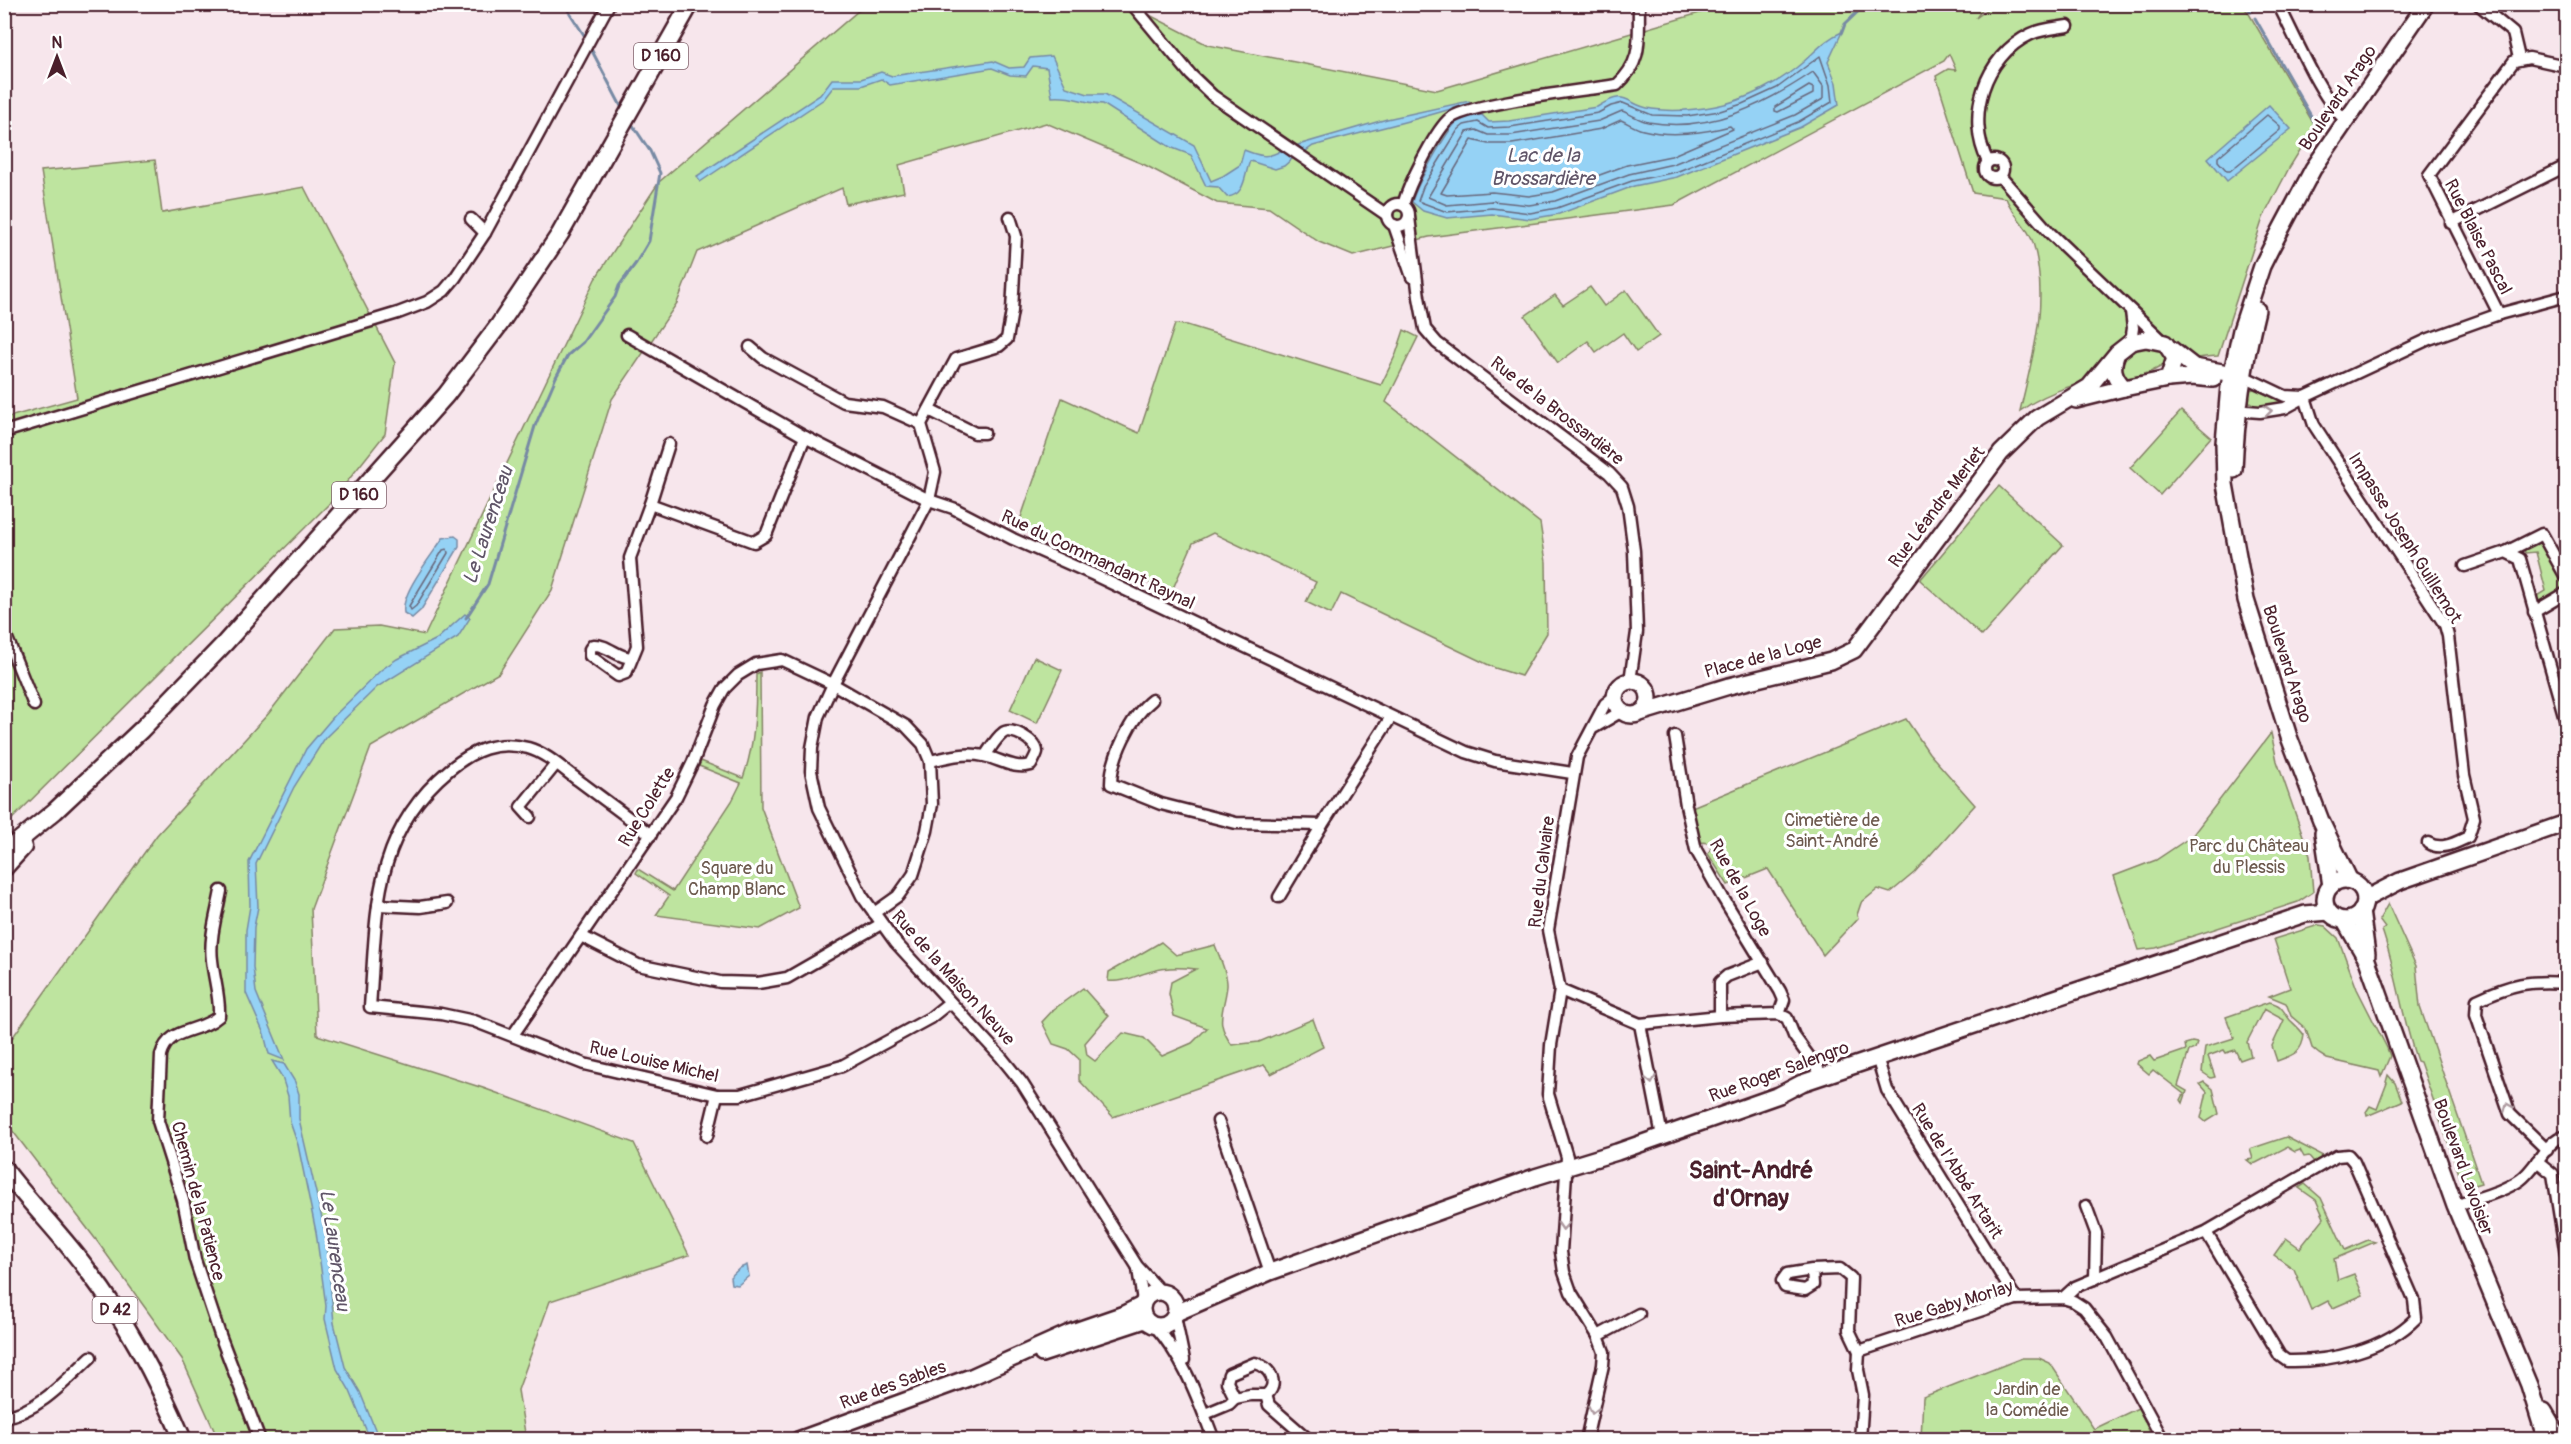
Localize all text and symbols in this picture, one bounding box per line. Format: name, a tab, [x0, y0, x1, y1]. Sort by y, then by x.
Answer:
north arrow	[27, 27, 87, 87]
text: N	[52, 33, 63, 53]
street label: Boulevard Arago	[2294, 41, 2382, 155]
road number: D 160	[634, 43, 688, 69]
water label: Lac de la Brossardière	[1491, 143, 1597, 191]
street label: Rue Blaise Pascal	[2439, 175, 2517, 299]
street label: Rue de la Brossardière	[1485, 352, 1629, 470]
one-way arrow	[2263, 405, 2272, 418]
street label: Rue Léandre Merlet	[1884, 441, 1991, 572]
street label: Impasse Joseph Guillemot	[2343, 448, 2467, 628]
water label: Le Laurenceau	[457, 461, 519, 587]
road number: D 160	[332, 482, 386, 508]
street label: Rue du Commandant Raynal	[997, 505, 1199, 615]
street label: Boulevard Arago	[2257, 602, 2317, 726]
street label: Place de la Loge	[1702, 630, 1824, 684]
street label: Rue Colette	[614, 763, 681, 851]
park label: Cimetière de Saint-André	[1784, 809, 1880, 853]
street label: Rue du Calvaire	[1524, 815, 1560, 929]
street label: Rue de la Loge	[1704, 835, 1776, 941]
park label: Parc du Château du Plessis	[2189, 835, 2309, 879]
park label: Square du Champ Blanc	[688, 857, 786, 901]
street label: Rue de la Maison Neuve	[886, 906, 1020, 1050]
street label: Rue Louise Michel	[587, 1036, 721, 1088]
street label: Rue Roger Salengro	[1706, 1036, 1852, 1108]
one-way arrow	[1644, 1074, 1657, 1084]
street label: Boulevard Lavoisier	[2428, 1096, 2499, 1239]
street label: Rue de l'Abbé Artarit	[1906, 1099, 2008, 1244]
one-way arrow	[2503, 1102, 2515, 1113]
street label: Chemin de la Patience	[166, 1119, 230, 1283]
district label: Saint-André d'Ornay	[1689, 1156, 1814, 1213]
water label: Le Laurenceau	[314, 1188, 356, 1314]
one-way arrow	[1556, 1222, 1569, 1231]
street label: Rue Gaby Morlay	[1892, 1275, 2016, 1333]
road number: D 42	[92, 1297, 138, 1323]
street label: Rue des Sables	[837, 1355, 949, 1415]
park label: Jardin de la Comédie	[1985, 1378, 2069, 1422]
one-way arrow	[1588, 1404, 1601, 1414]

